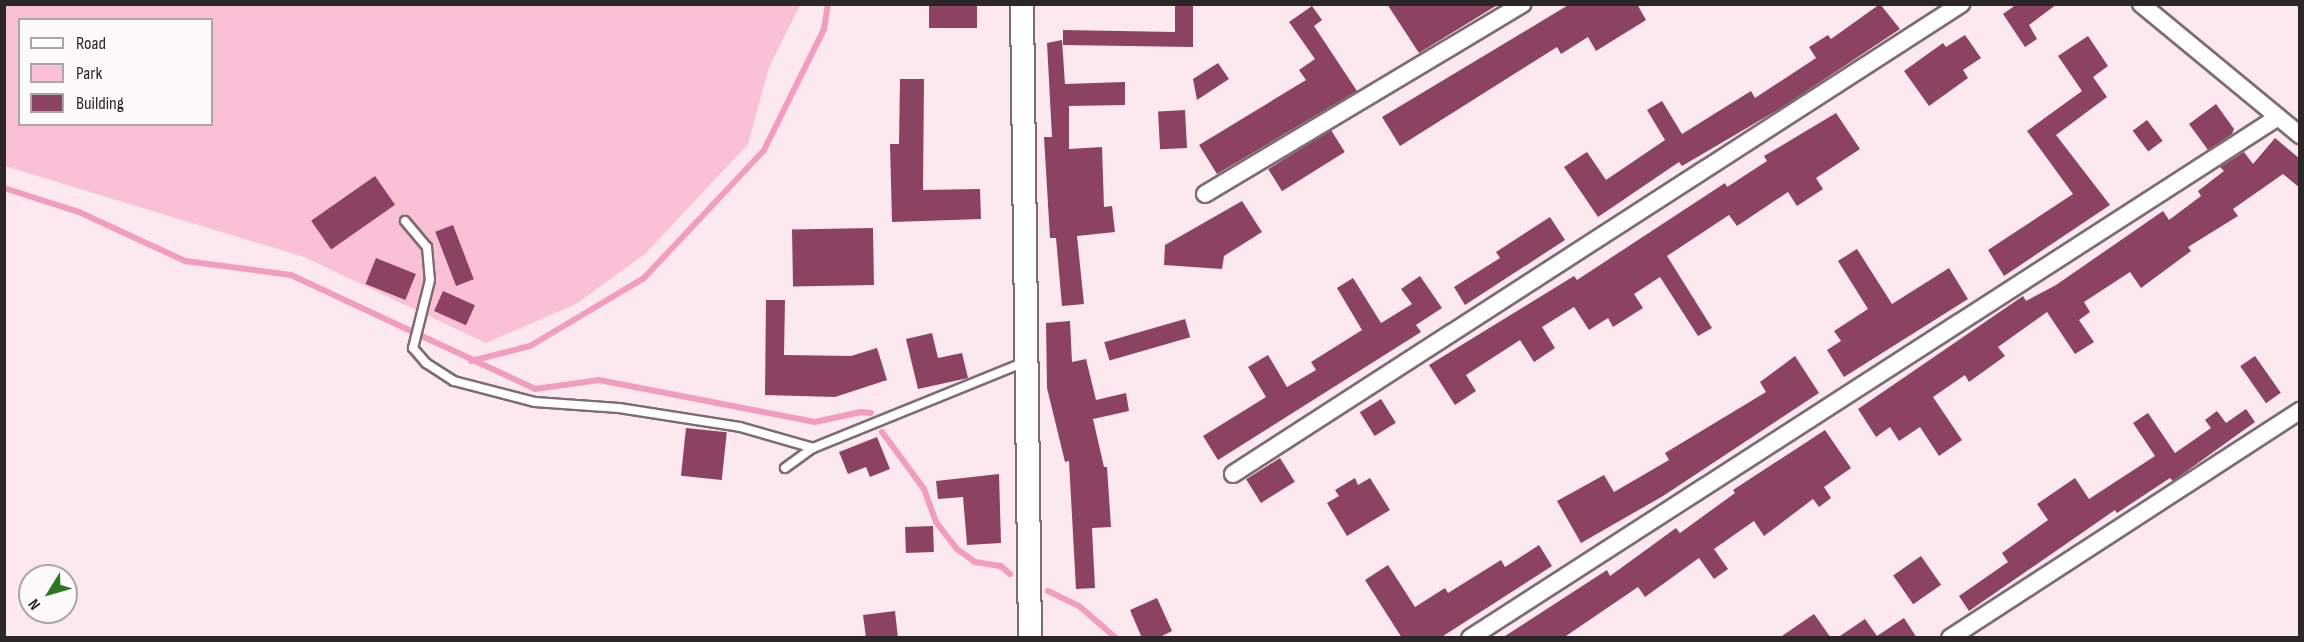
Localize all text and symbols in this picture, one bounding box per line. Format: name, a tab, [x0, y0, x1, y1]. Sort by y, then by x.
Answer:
legend	[18, 18, 213, 126]
text: Road	[76, 33, 106, 54]
text: Park	[76, 63, 102, 84]
text: Building	[76, 93, 124, 114]
north arrow	[18, 564, 78, 624]
text: N	[25, 595, 45, 613]

